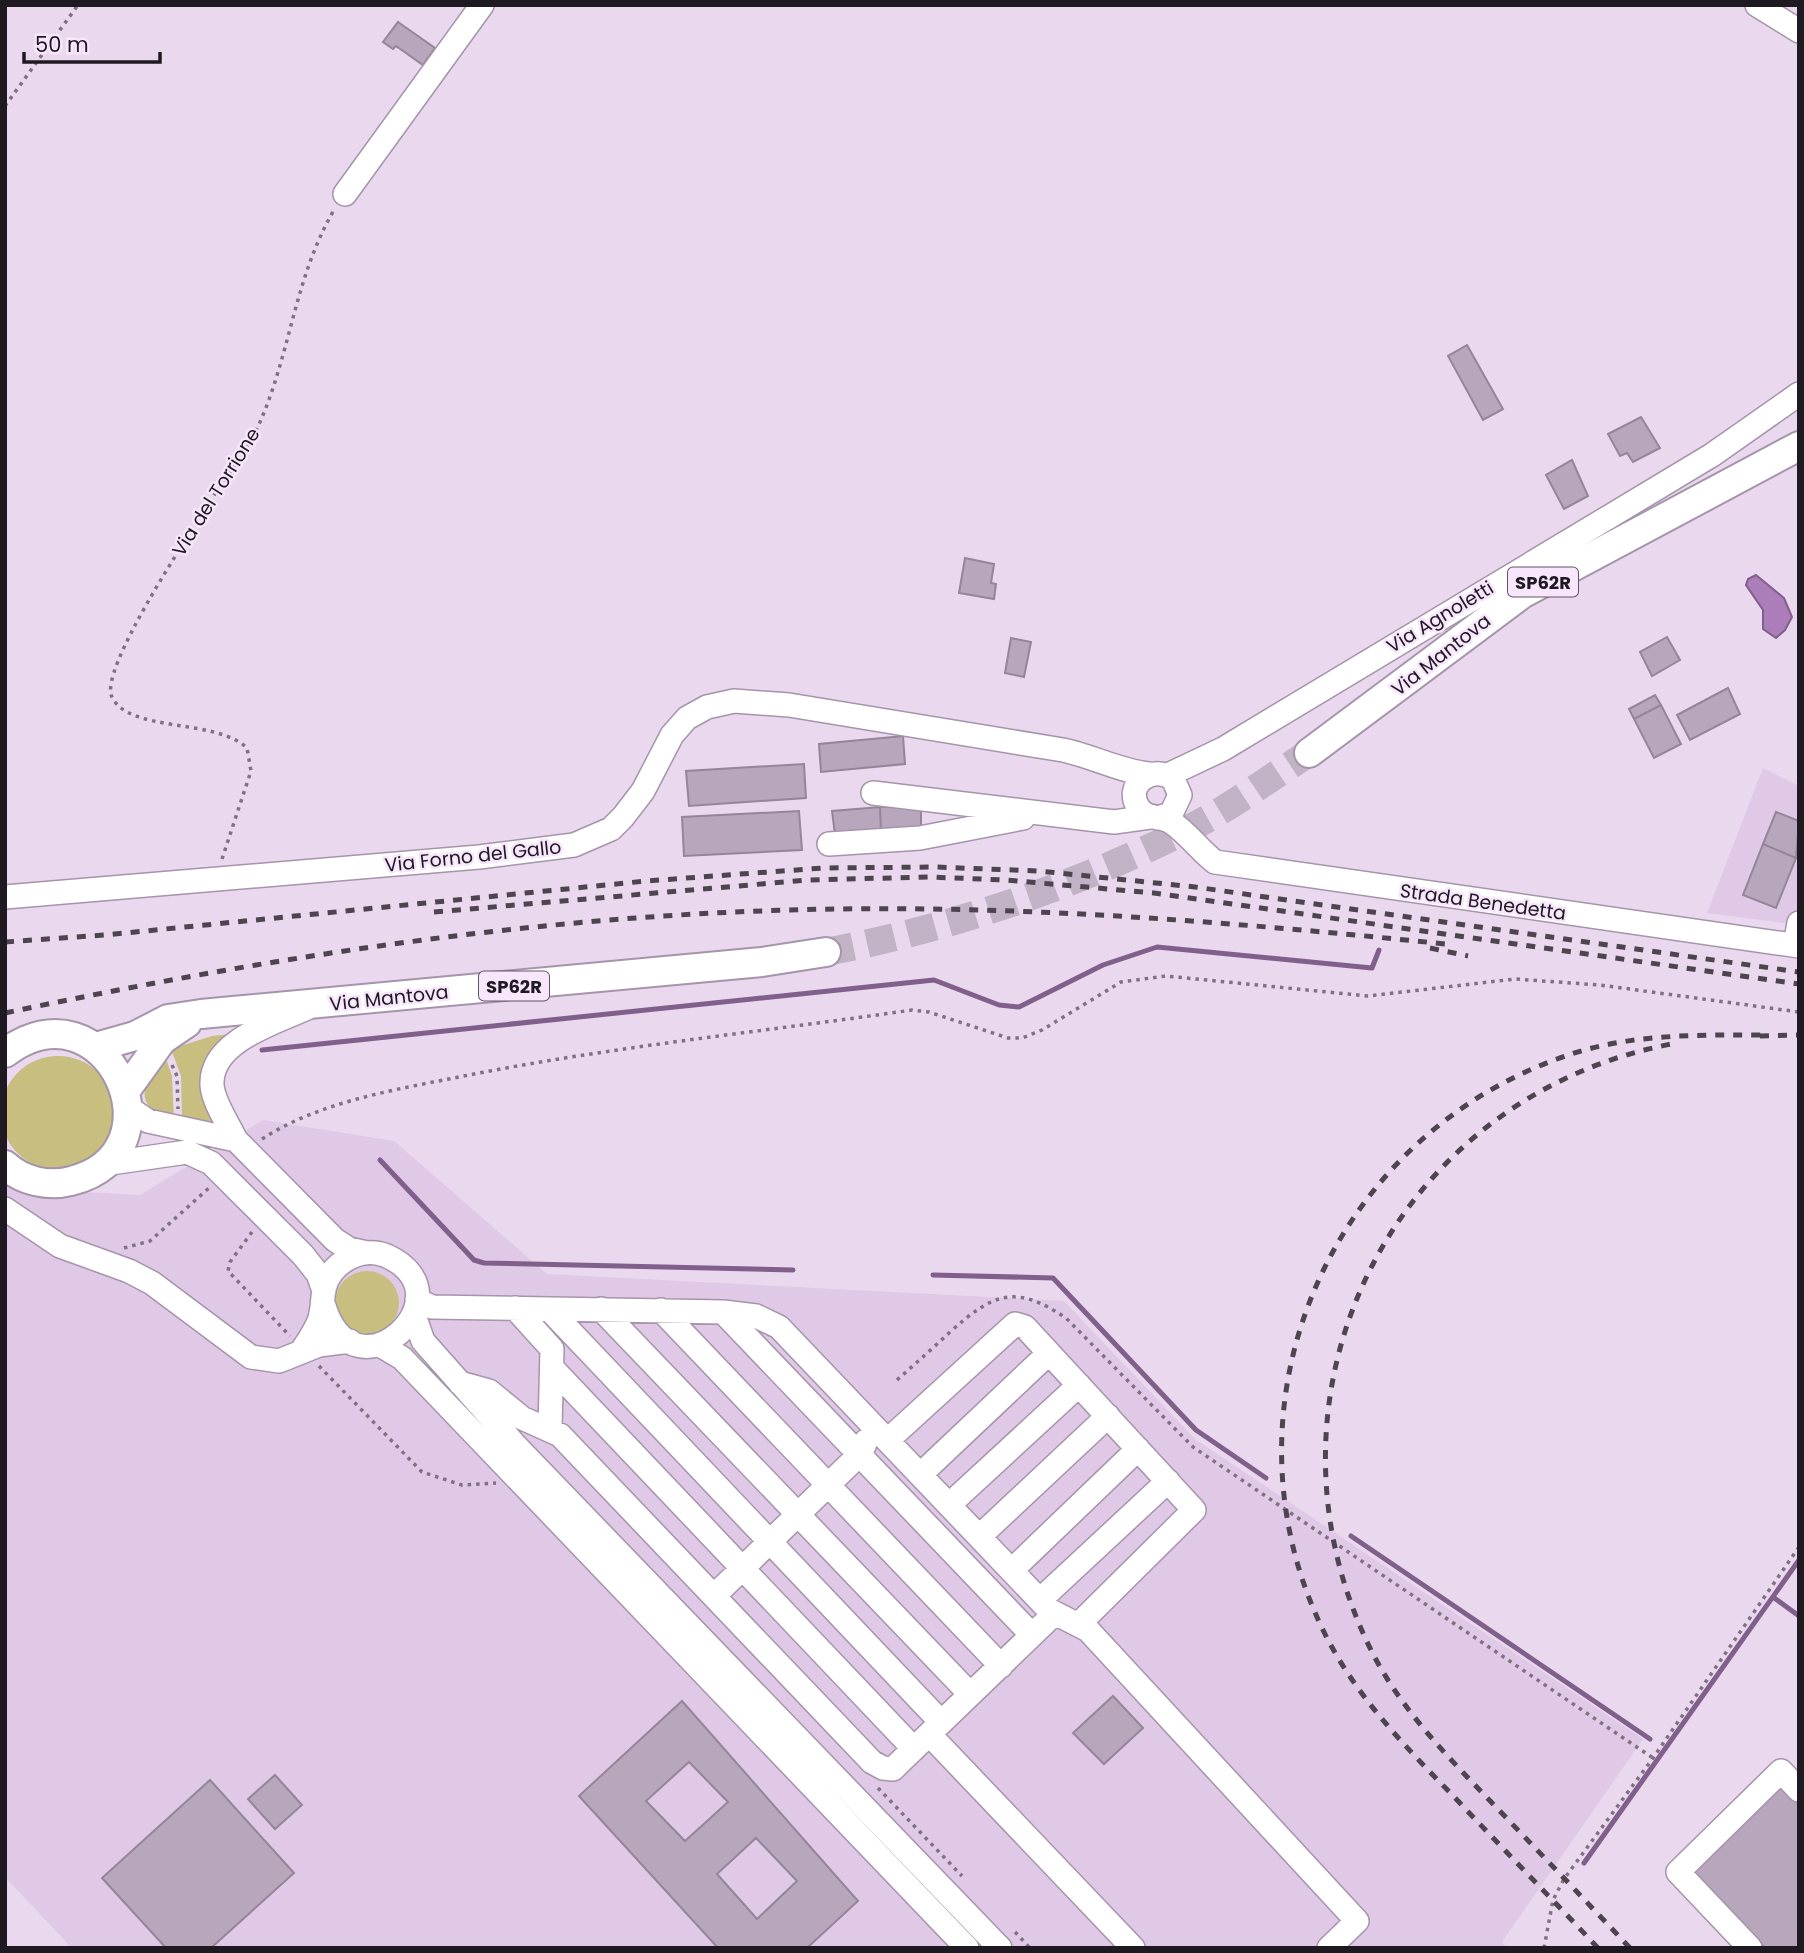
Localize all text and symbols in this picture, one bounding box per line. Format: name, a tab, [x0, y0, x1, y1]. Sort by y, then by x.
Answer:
scale bar	[24, 21, 161, 65]
text: 50 m	[35, 30, 89, 59]
street label: Via del Torrione	[166, 422, 266, 562]
road number: SP62R	[1508, 568, 1578, 596]
street label: Via Agnoletti	[1381, 574, 1499, 660]
street label: Via Mantova	[1386, 608, 1496, 702]
street label: Via Forno del Gallo	[383, 833, 563, 879]
street label: Strada Benedetta	[1398, 877, 1568, 927]
road number: SP62R	[479, 972, 549, 1001]
street label: Via Mantova	[328, 978, 450, 1018]

